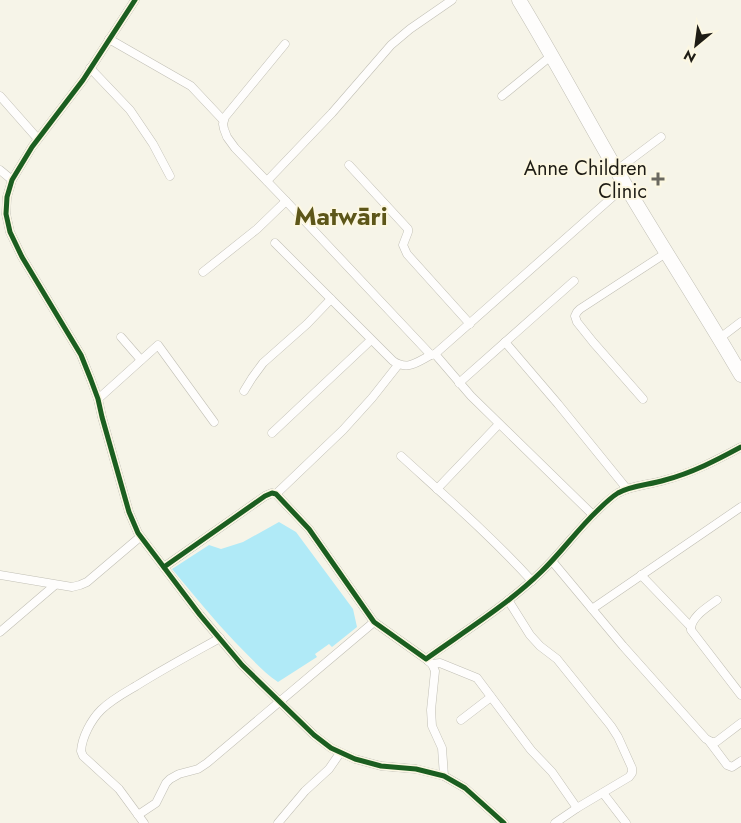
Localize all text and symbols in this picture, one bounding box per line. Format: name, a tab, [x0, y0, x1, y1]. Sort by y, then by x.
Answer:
north arrow	[671, 20, 721, 70]
text: N	[680, 45, 699, 68]
place label: Anne Children Clinic	[524, 154, 647, 206]
marker: Anne Children Clinic	[651, 172, 665, 186]
district label: Matwāri	[294, 198, 388, 234]

